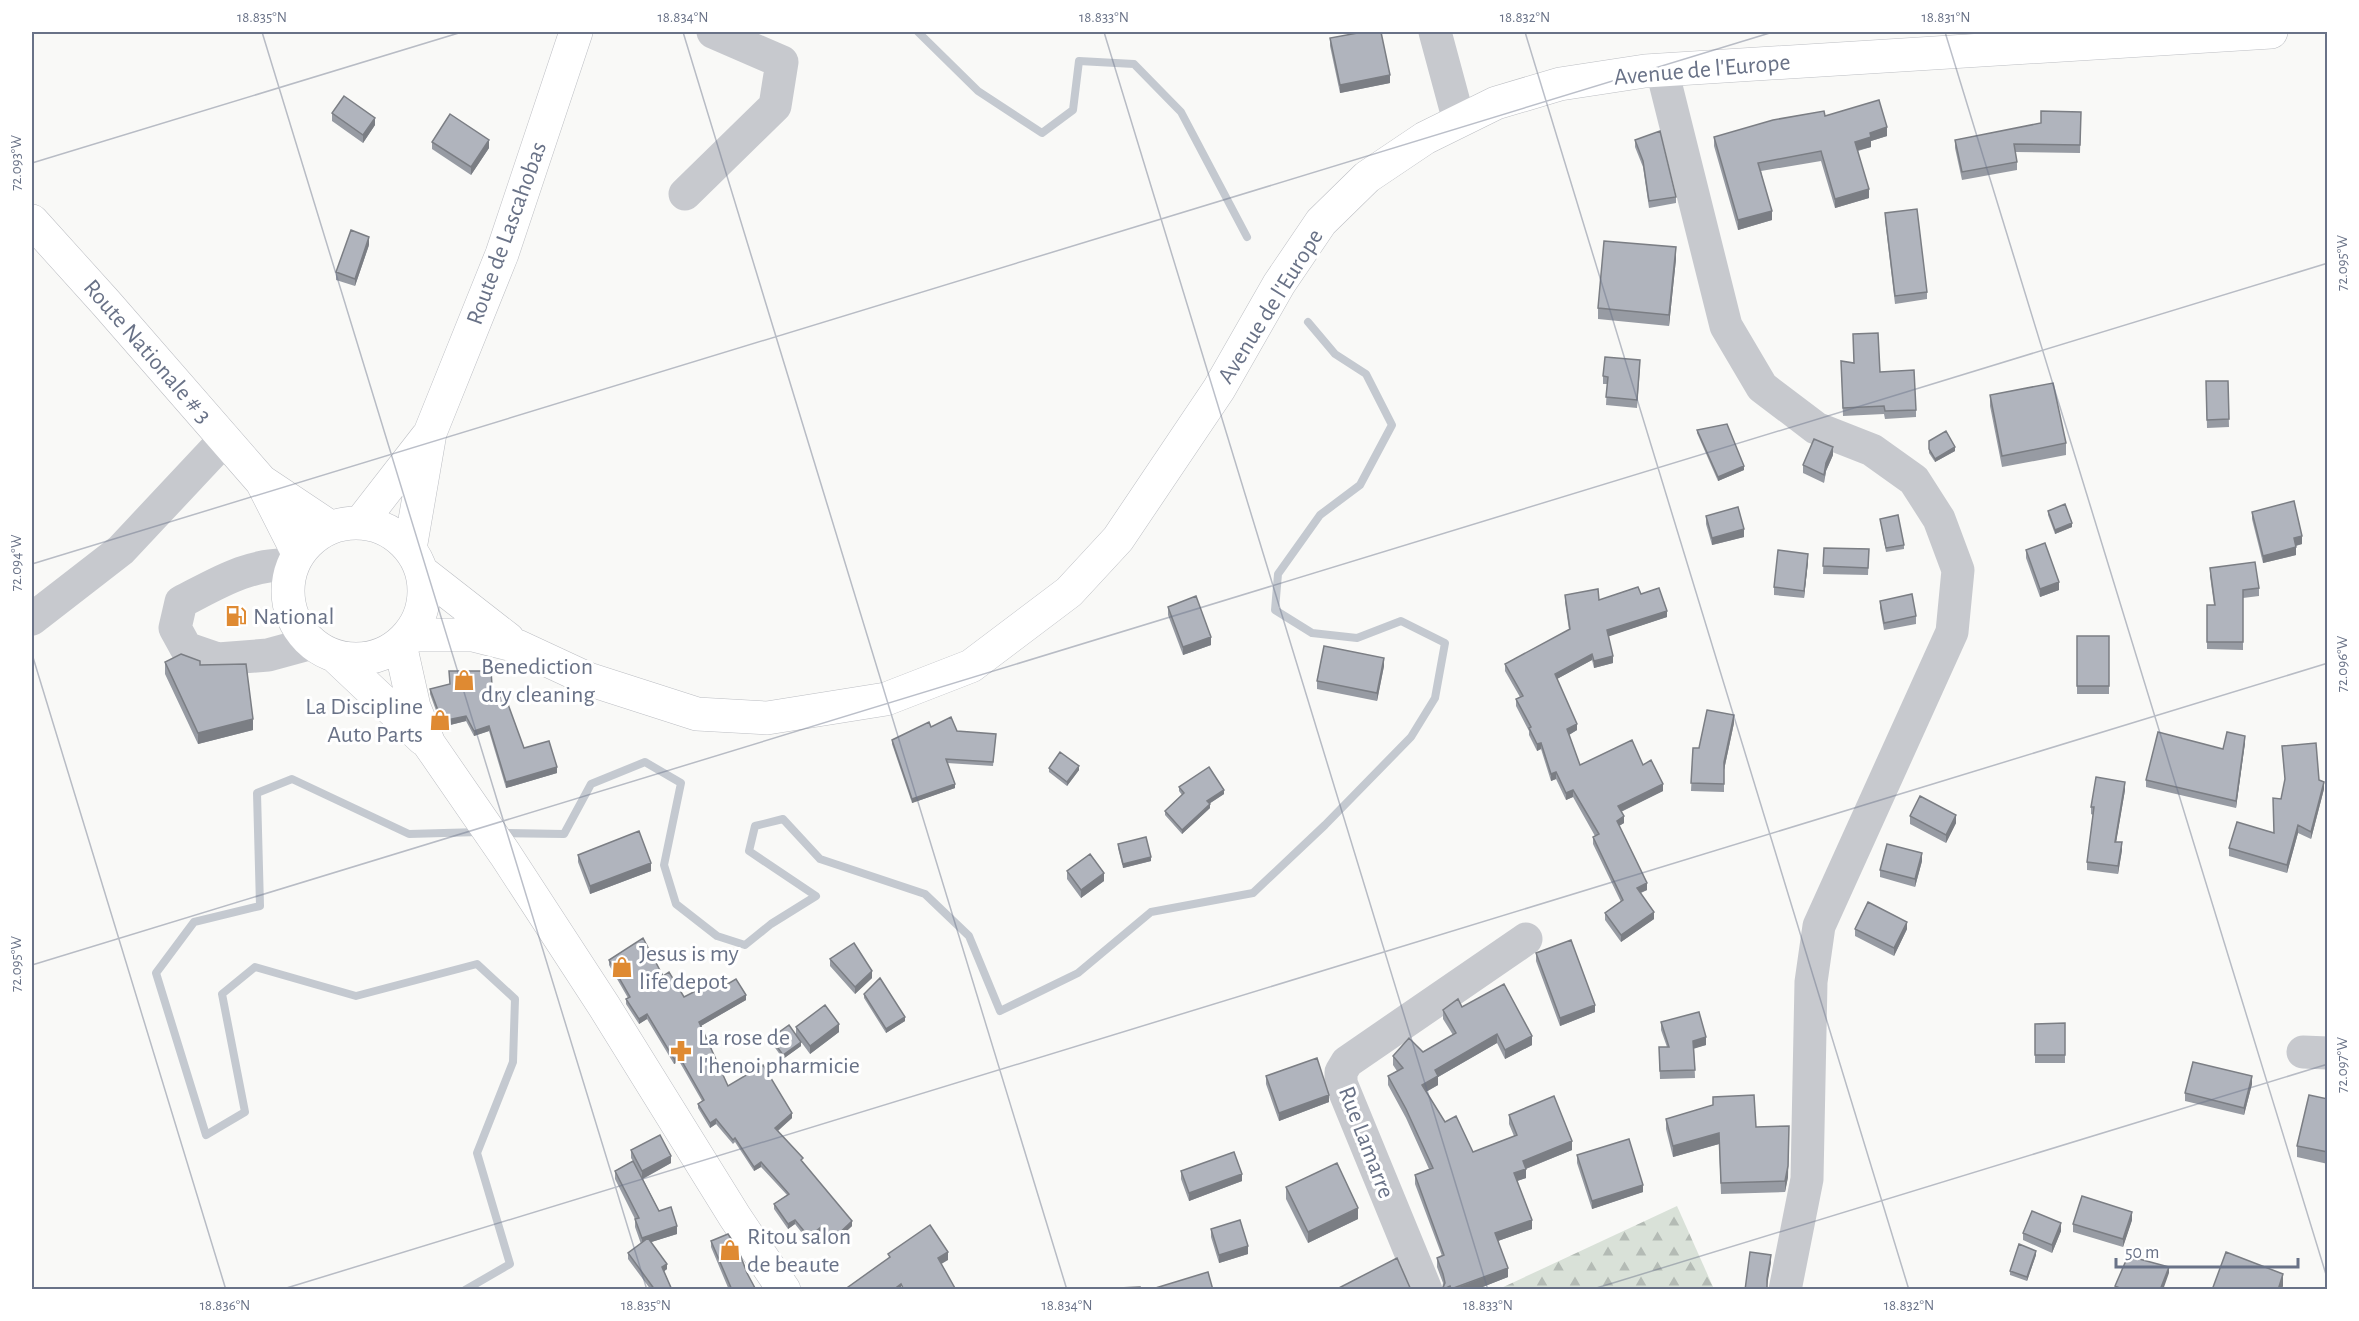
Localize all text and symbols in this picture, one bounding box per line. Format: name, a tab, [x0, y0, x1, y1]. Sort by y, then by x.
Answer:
text: 18.835°N	[237, 10, 287, 25]
text: 18.834°N	[658, 10, 708, 25]
text: 18.833°N	[1079, 10, 1129, 25]
text: 18.832°N	[1500, 10, 1550, 25]
text: 18.831°N	[1922, 10, 1970, 25]
street label: Avenue de l'Europe	[1613, 50, 1791, 90]
text: 72.093°W	[9, 135, 24, 191]
street label: Route de Lascahobas	[463, 139, 551, 328]
street label: Avenue de l'Europe	[1214, 225, 1328, 388]
text: 72.095°W	[2335, 235, 2350, 291]
street label: Route Nationale # 3	[79, 275, 216, 428]
text: 72.094°W	[9, 534, 24, 591]
fuel station icon: National	[224, 604, 248, 628]
place label: National	[253, 605, 334, 629]
text: 72.096°W	[2335, 635, 2350, 692]
place label: Benediction dry cleaning	[481, 655, 595, 707]
shop icon: Benediction dry cleaning	[452, 668, 476, 692]
place label: La Discipline Auto Parts	[305, 695, 423, 747]
shop icon: La Discipline Auto Parts	[428, 708, 452, 732]
text: 72.095°W	[9, 936, 24, 992]
place label: Jesus is my life depot	[639, 942, 739, 994]
shop icon: Jesus is my life depot	[610, 955, 634, 979]
place label: La rose de l'henoi pharmicie	[698, 1026, 860, 1078]
text: 72.097°W	[2335, 1037, 2350, 1093]
pharmacy icon: La rose de l'henoi pharmicie	[669, 1039, 693, 1063]
street label: Rue Lamarre	[1334, 1083, 1398, 1202]
place label: Ritou salon de beaute	[747, 1225, 851, 1277]
scale bar	[2116, 1231, 2298, 1269]
shop icon: Ritou salon de beaute	[718, 1238, 742, 1262]
text: 50 m	[2125, 1244, 2159, 1262]
text: 18.836°N	[200, 1298, 250, 1313]
text: 18.835°N	[621, 1298, 671, 1313]
text: 18.834°N	[1042, 1298, 1092, 1313]
text: 18.833°N	[1463, 1298, 1513, 1313]
text: 18.832°N	[1884, 1298, 1934, 1313]

